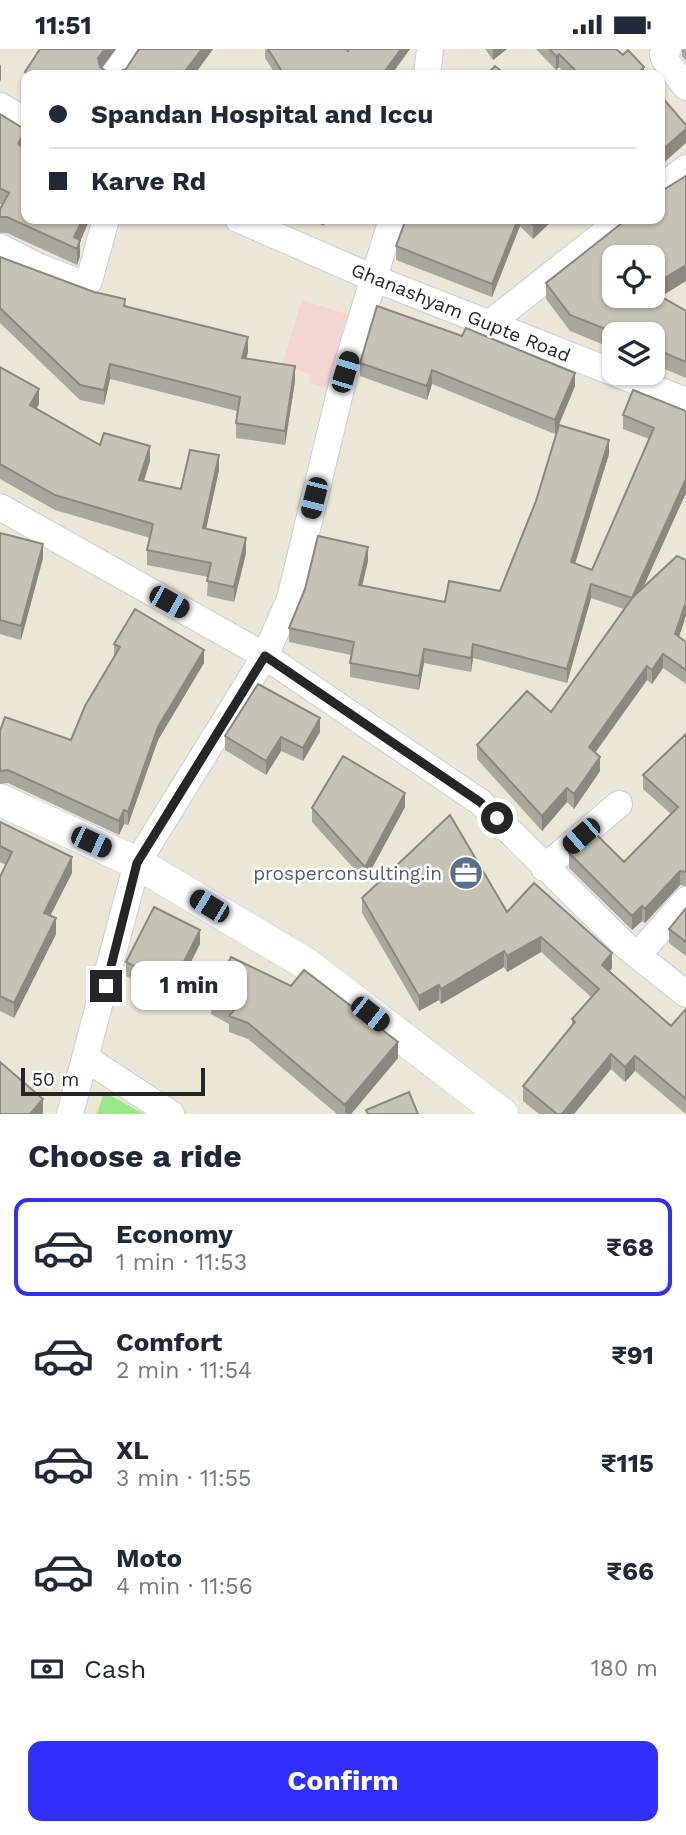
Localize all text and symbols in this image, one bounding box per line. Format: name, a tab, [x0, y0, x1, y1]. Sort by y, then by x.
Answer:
text: 11:51	[35, 10, 92, 40]
text: Spandan Hospital and Iccu	[91, 99, 433, 129]
text: Karve Rd	[91, 166, 206, 196]
map controls	[602, 245, 665, 385]
button: locate	[602, 245, 665, 308]
street label: Ghanashyam Gupte Road	[348, 258, 574, 367]
button: layers	[602, 322, 665, 385]
car	[329, 349, 362, 395]
car	[299, 475, 330, 521]
car	[146, 583, 193, 621]
route start	[481, 802, 513, 834]
car	[559, 814, 604, 858]
car	[68, 824, 115, 860]
office icon: prosperconsulting.in	[447, 854, 485, 892]
place label: prosperconsulting.in	[253, 862, 442, 885]
car	[186, 886, 233, 926]
callout: 1 min	[130, 961, 246, 1011]
route end	[90, 970, 122, 1002]
text: 1 min	[159, 972, 219, 999]
car	[347, 993, 394, 1035]
scale bar	[21, 1065, 205, 1097]
text: 50 m	[32, 1068, 79, 1091]
text: Choose a ride	[28, 1137, 242, 1175]
icon: car	[32, 1216, 95, 1279]
text: Economy	[116, 1219, 233, 1249]
text: ₹68	[606, 1232, 654, 1262]
text: 1 min · 11:53	[116, 1249, 247, 1276]
icon: car	[32, 1324, 95, 1387]
text: Comfort	[116, 1327, 222, 1357]
text: ₹91	[611, 1340, 654, 1370]
text: 2 min · 11:54	[116, 1357, 252, 1384]
icon: car	[32, 1432, 95, 1495]
text: XL	[116, 1435, 149, 1465]
text: ₹115	[601, 1448, 654, 1478]
text: 3 min · 11:55	[116, 1465, 251, 1492]
icon: car	[32, 1540, 95, 1603]
text: Moto	[116, 1543, 182, 1573]
text: ₹66	[606, 1556, 654, 1586]
text: 4 min · 11:56	[116, 1573, 253, 1600]
icon: cash	[28, 1650, 66, 1688]
text: Cash	[84, 1654, 146, 1684]
text: 180 m	[591, 1655, 658, 1682]
button: Confirm	[28, 1741, 658, 1821]

